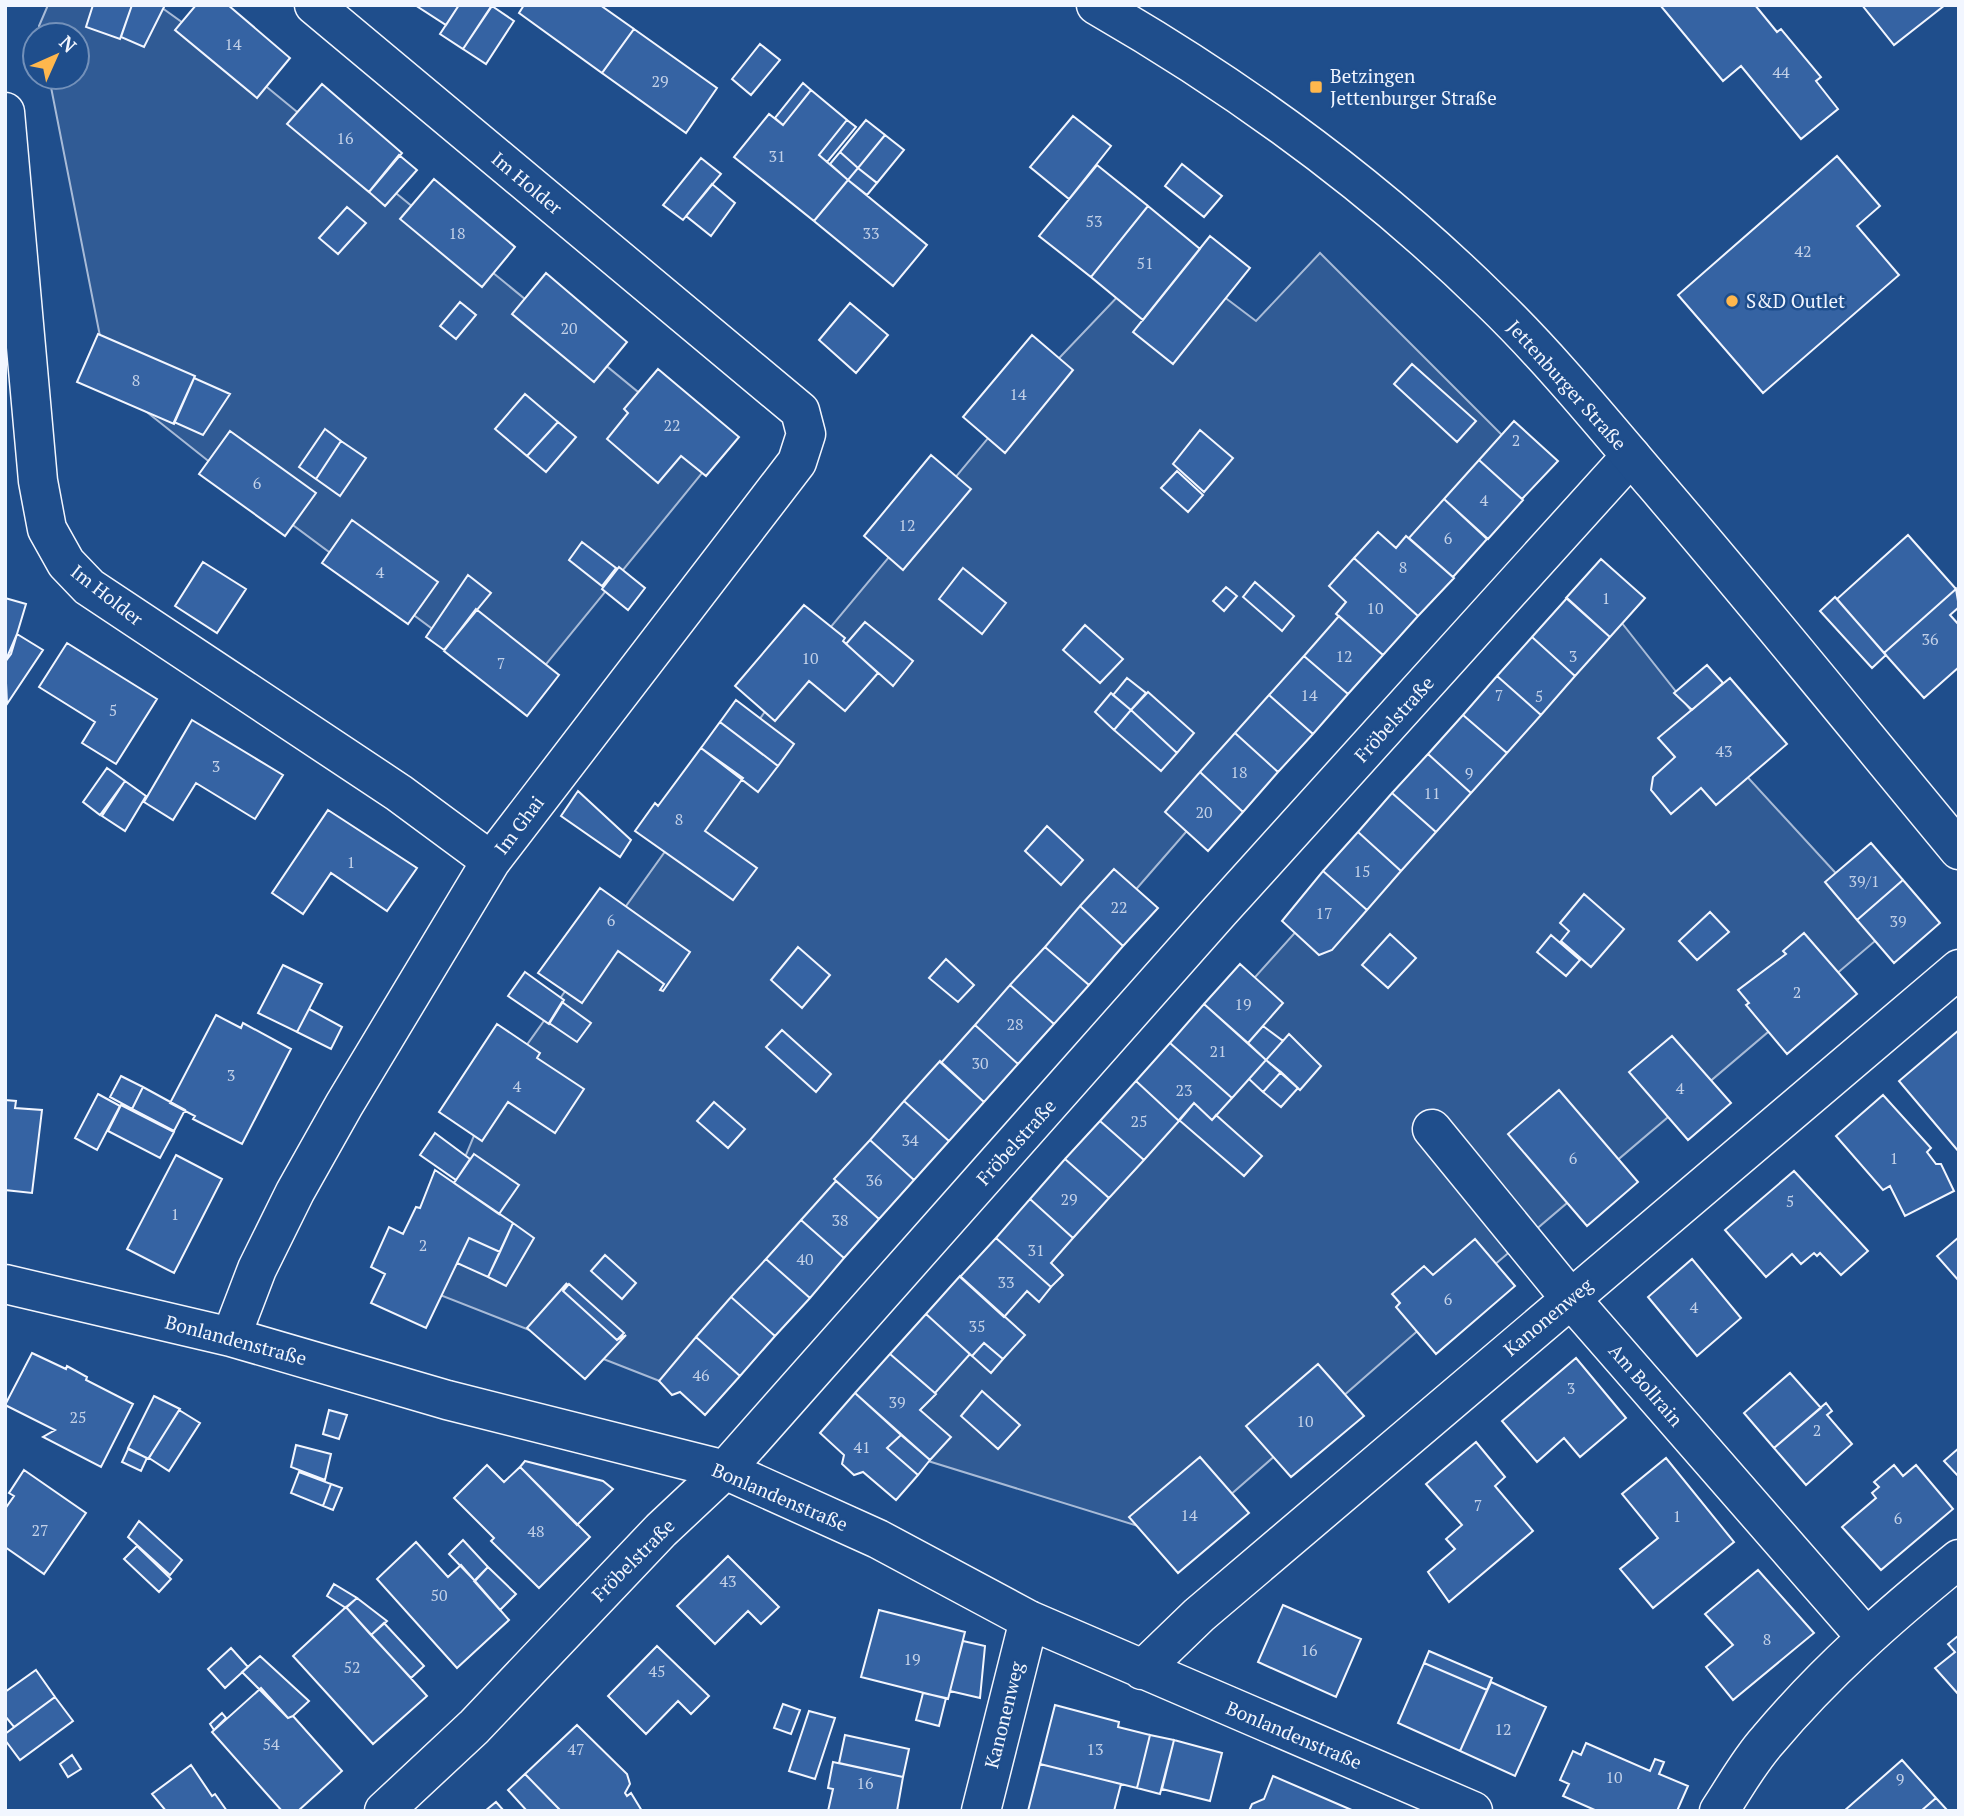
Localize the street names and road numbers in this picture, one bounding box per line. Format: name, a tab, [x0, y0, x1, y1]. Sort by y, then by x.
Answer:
street label: Im Holder	[487, 146, 569, 220]
street label: Jettenburger Straße	[1502, 314, 1632, 455]
street label: Im Holder	[66, 559, 149, 631]
street label: Fröbelstraße	[1348, 670, 1439, 767]
street label: Im Ghai	[488, 790, 549, 859]
street label: Fröbelstraße	[970, 1093, 1061, 1190]
street label: Kanonenweg	[1498, 1271, 1598, 1361]
street label: Bonlandenstraße	[163, 1309, 310, 1370]
street label: Am Bollrain	[1604, 1338, 1689, 1431]
street label: Bonlandenstraße	[708, 1457, 852, 1536]
street label: Fröbelstraße	[586, 1513, 680, 1607]
street label: Kanonenweg	[978, 1658, 1029, 1771]
street label: Bonlandenstraße	[1222, 1695, 1366, 1774]

